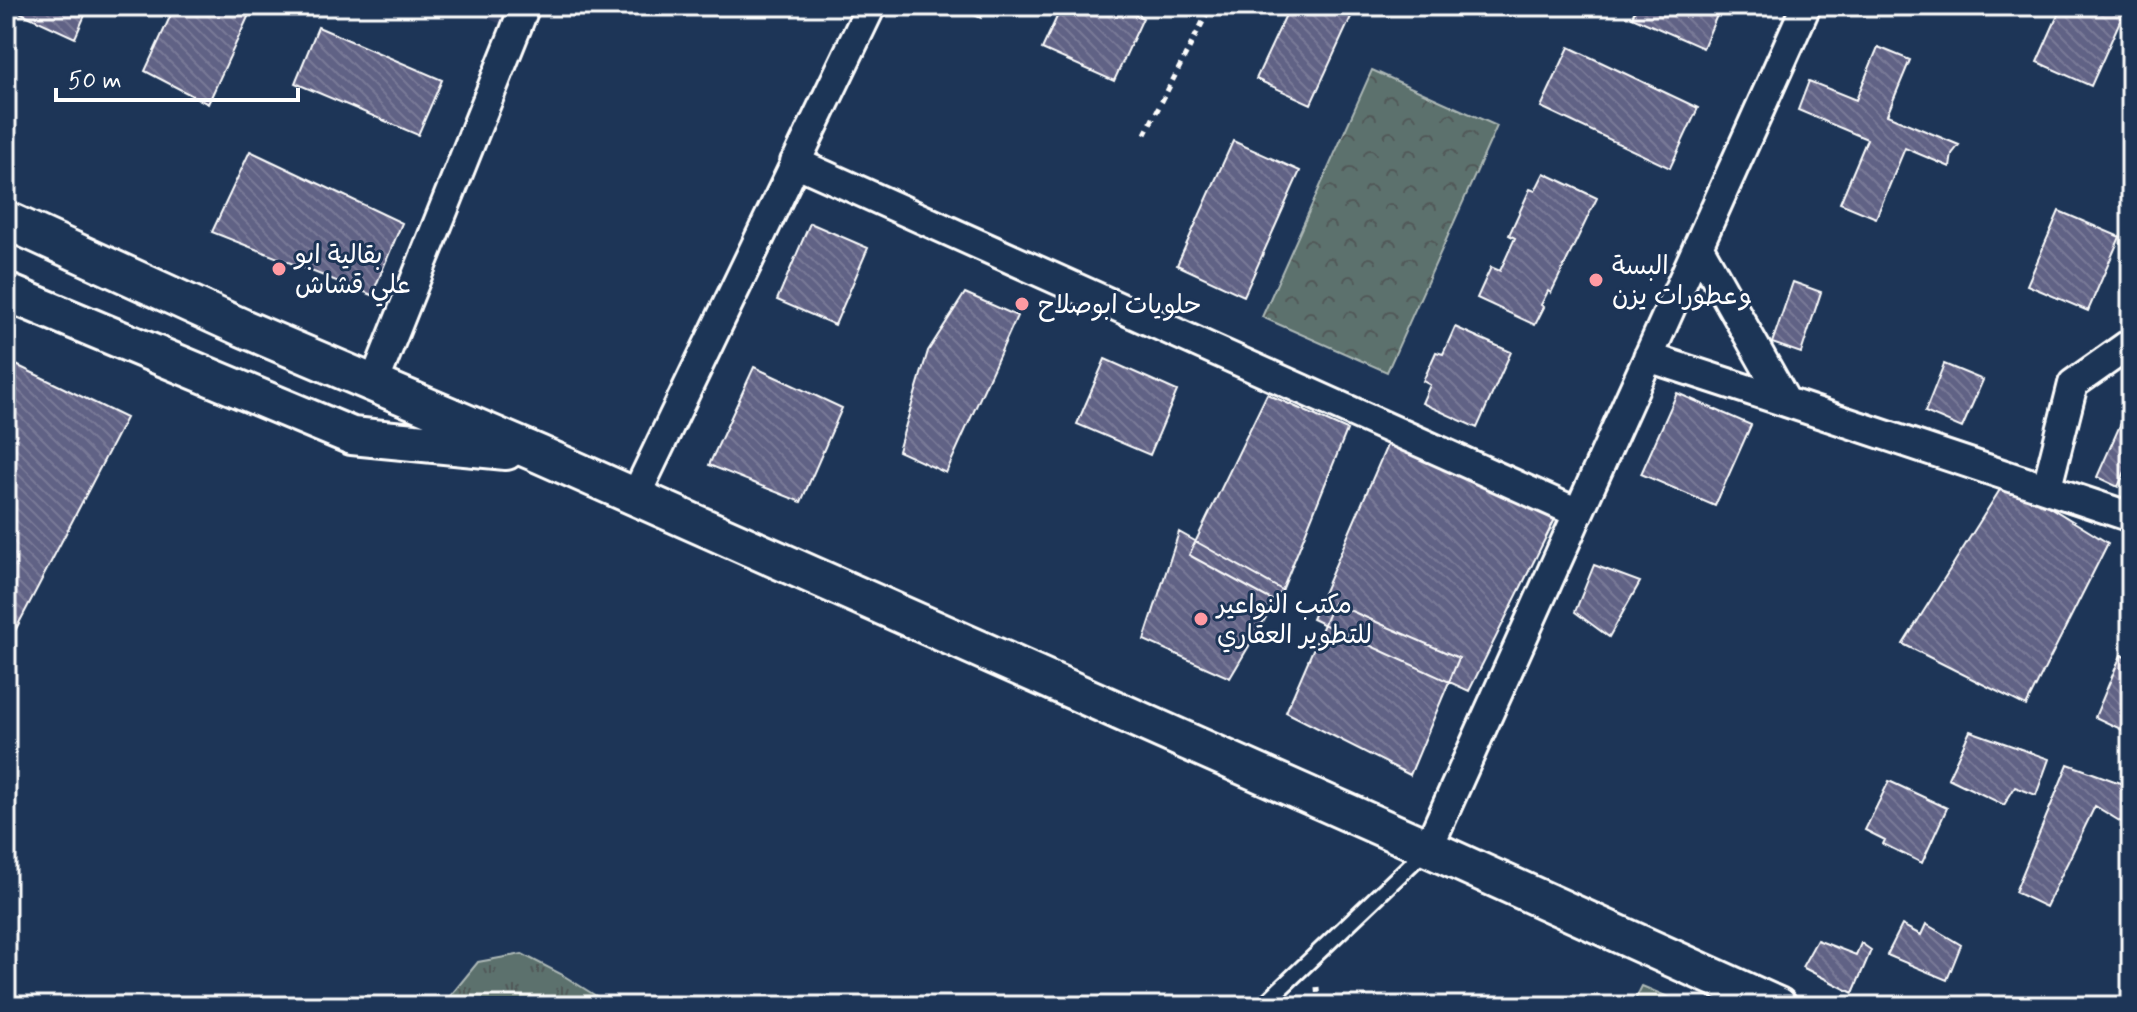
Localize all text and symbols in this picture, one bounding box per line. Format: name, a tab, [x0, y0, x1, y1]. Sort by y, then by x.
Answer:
scale bar	[56, 52, 298, 102]
text: 50 m	[68, 66, 122, 97]
place label: بقالية ابو علي قشاش	[293, 239, 411, 307]
place label: البسة وعطورات يزن	[1612, 250, 1753, 314]
marker: بقالية ابو علي قشاش	[270, 260, 288, 278]
marker: البسة وعطورات يزن	[1587, 271, 1605, 289]
place label: حلويات ابوصلاح	[1038, 289, 1202, 323]
marker: حلويات ابوصلاح	[1013, 295, 1031, 313]
place label: مكتب النواعير للتطوير العقاري	[1215, 589, 1372, 653]
marker: مكتب النواعير للتطوير العقاري	[1192, 610, 1210, 628]

